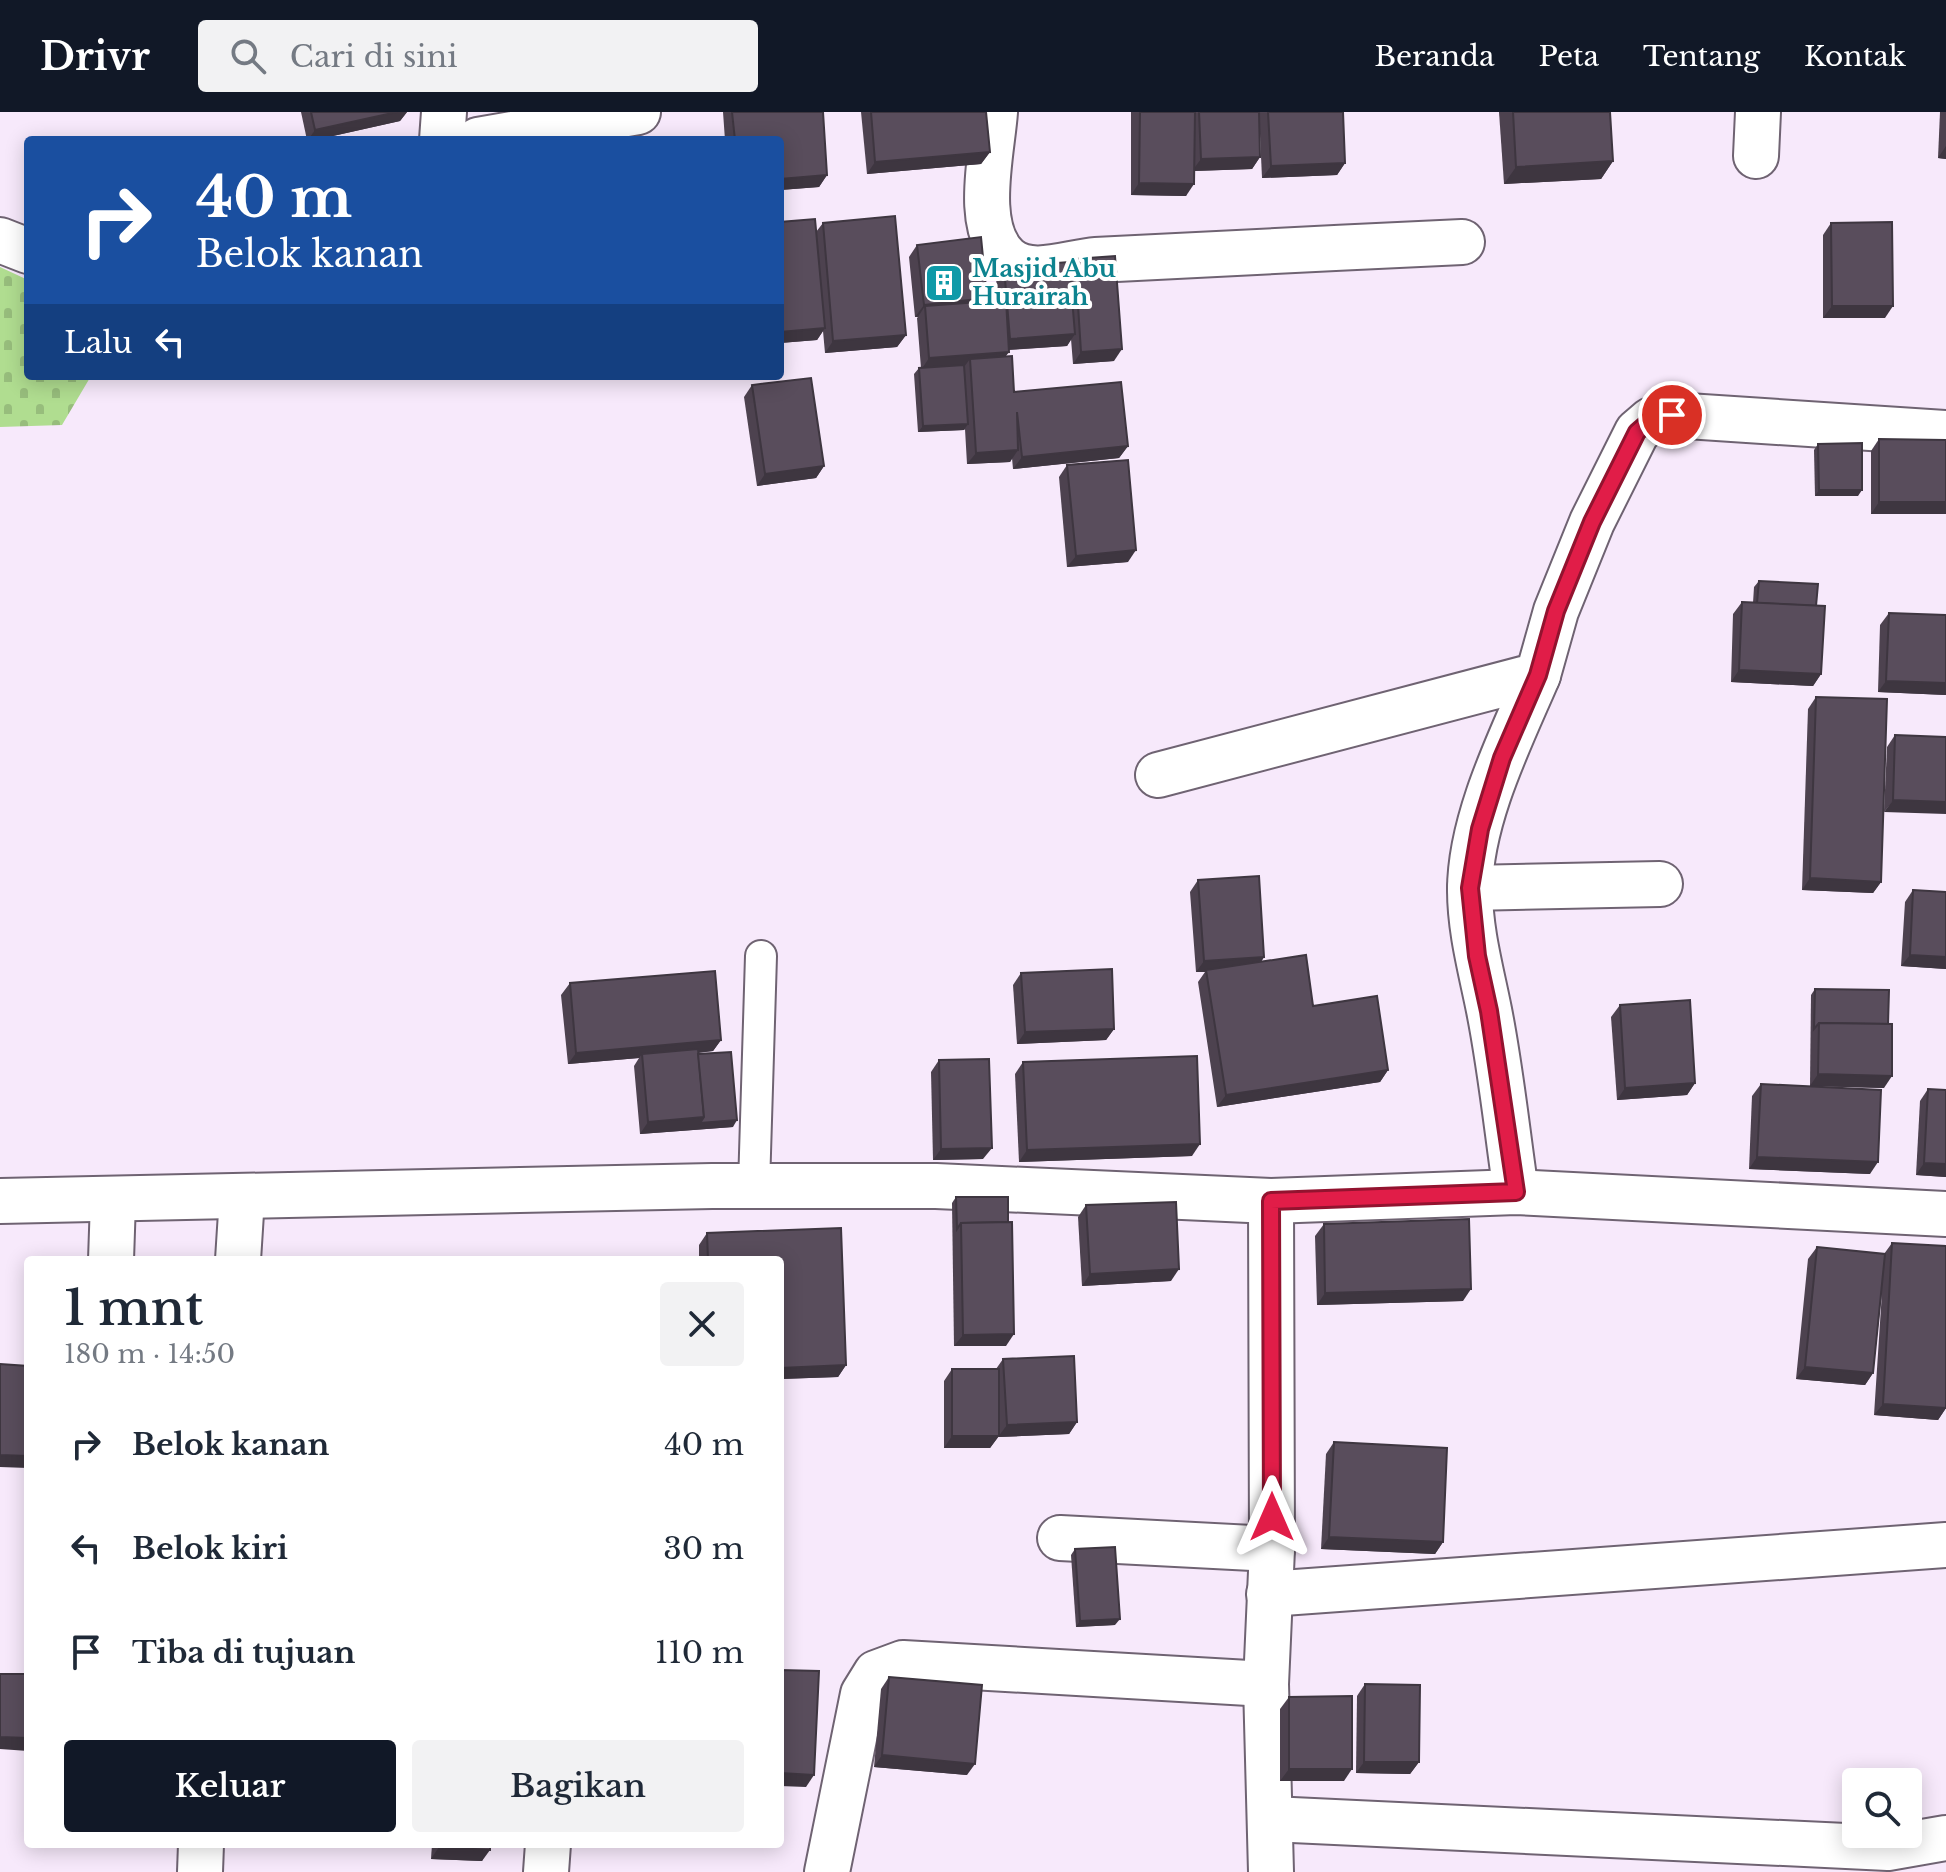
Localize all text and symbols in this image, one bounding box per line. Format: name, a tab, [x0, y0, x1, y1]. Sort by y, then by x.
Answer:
search box	[198, 20, 758, 92]
text: Drivr	[40, 33, 150, 80]
icon: search	[226, 34, 270, 78]
text: Cari di sini	[290, 38, 458, 75]
text: Beranda	[1374, 39, 1495, 74]
text: Peta	[1539, 39, 1599, 74]
text: Tentang	[1643, 39, 1760, 74]
text: Kontak	[1804, 39, 1906, 74]
text: 40 m	[196, 163, 352, 232]
icon: right	[64, 168, 168, 272]
text: Belok kanan	[196, 232, 423, 277]
place label: Masjid Abu Hurairah	[972, 254, 1116, 311]
building icon: Masjid Abu Hurairah	[923, 262, 965, 304]
icon: left	[148, 320, 192, 364]
text: Lalu	[64, 324, 132, 361]
pin	[1638, 381, 1706, 449]
icon: arrive	[1650, 393, 1694, 437]
text: 1 mnt	[64, 1278, 203, 1338]
button: close	[660, 1282, 744, 1366]
text: 180 m · 14:50	[64, 1338, 235, 1370]
icon: right	[64, 1422, 108, 1466]
text: Belok kanan	[132, 1426, 329, 1463]
text: 40 m	[664, 1426, 744, 1463]
position arrow	[1230, 1475, 1314, 1559]
icon: left	[64, 1526, 108, 1570]
text: Belok kiri	[132, 1530, 288, 1567]
text: 30 m	[663, 1530, 744, 1567]
icon: arrive	[64, 1630, 108, 1674]
text: Tiba di tujuan	[132, 1634, 355, 1671]
text: 110 m	[655, 1634, 744, 1671]
button: Keluar	[64, 1740, 396, 1832]
button: Bagikan	[412, 1740, 744, 1832]
map controls	[1842, 1768, 1922, 1848]
button: search	[1842, 1768, 1922, 1848]

